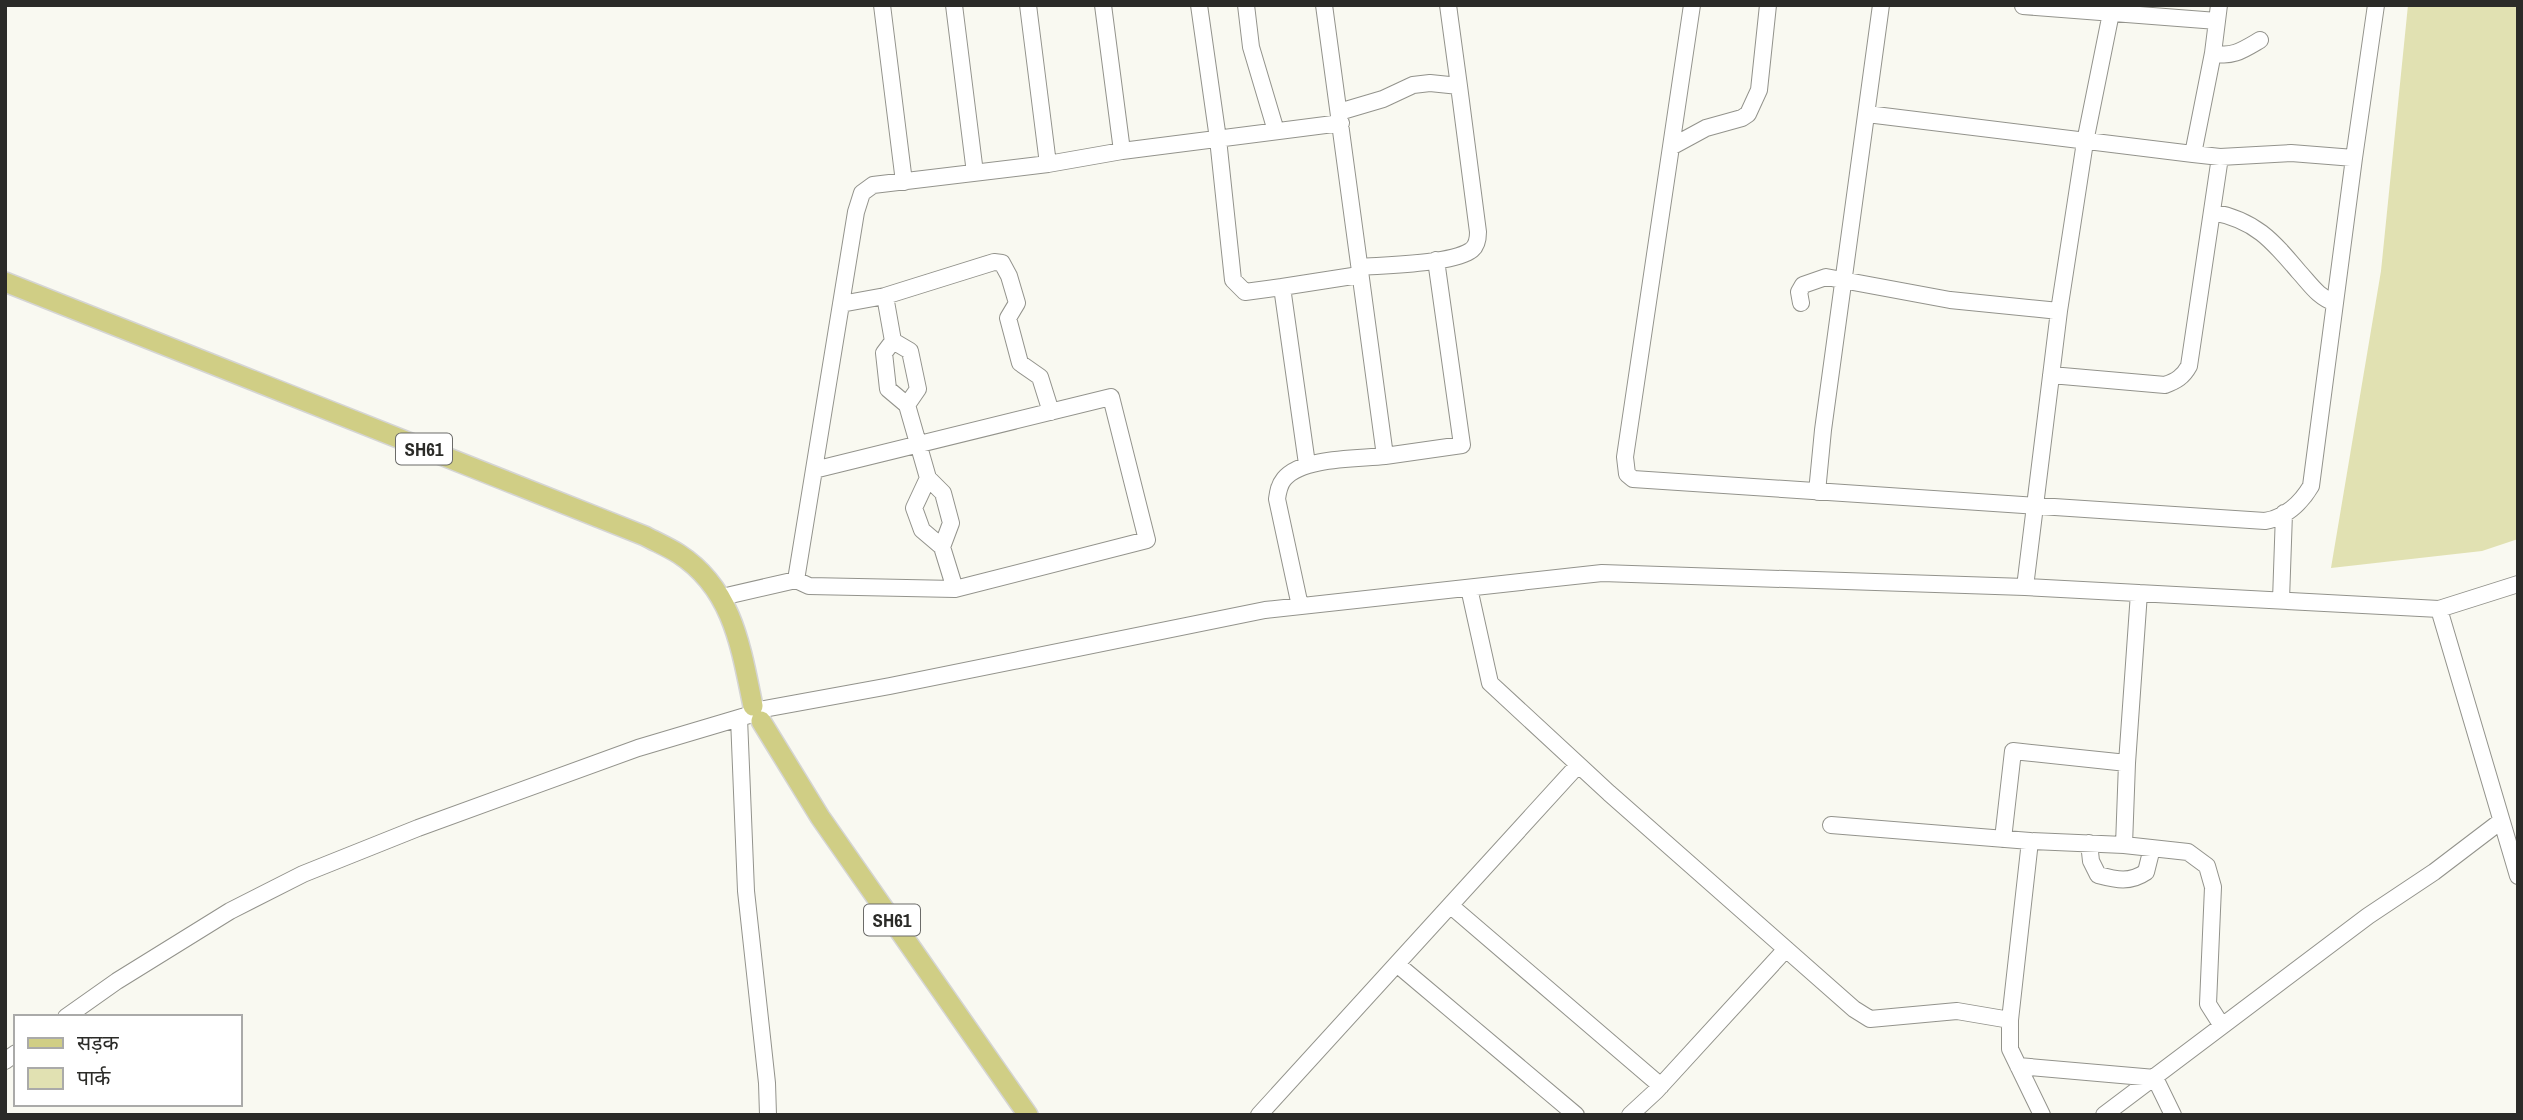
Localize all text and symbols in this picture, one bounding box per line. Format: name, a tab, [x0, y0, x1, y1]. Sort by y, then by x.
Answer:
road number: SH61	[396, 433, 452, 464]
road number: SH61	[864, 904, 920, 936]
legend	[14, 1015, 242, 1106]
text: सड़क	[77, 1028, 119, 1057]
text: पार्क	[77, 1063, 111, 1092]

